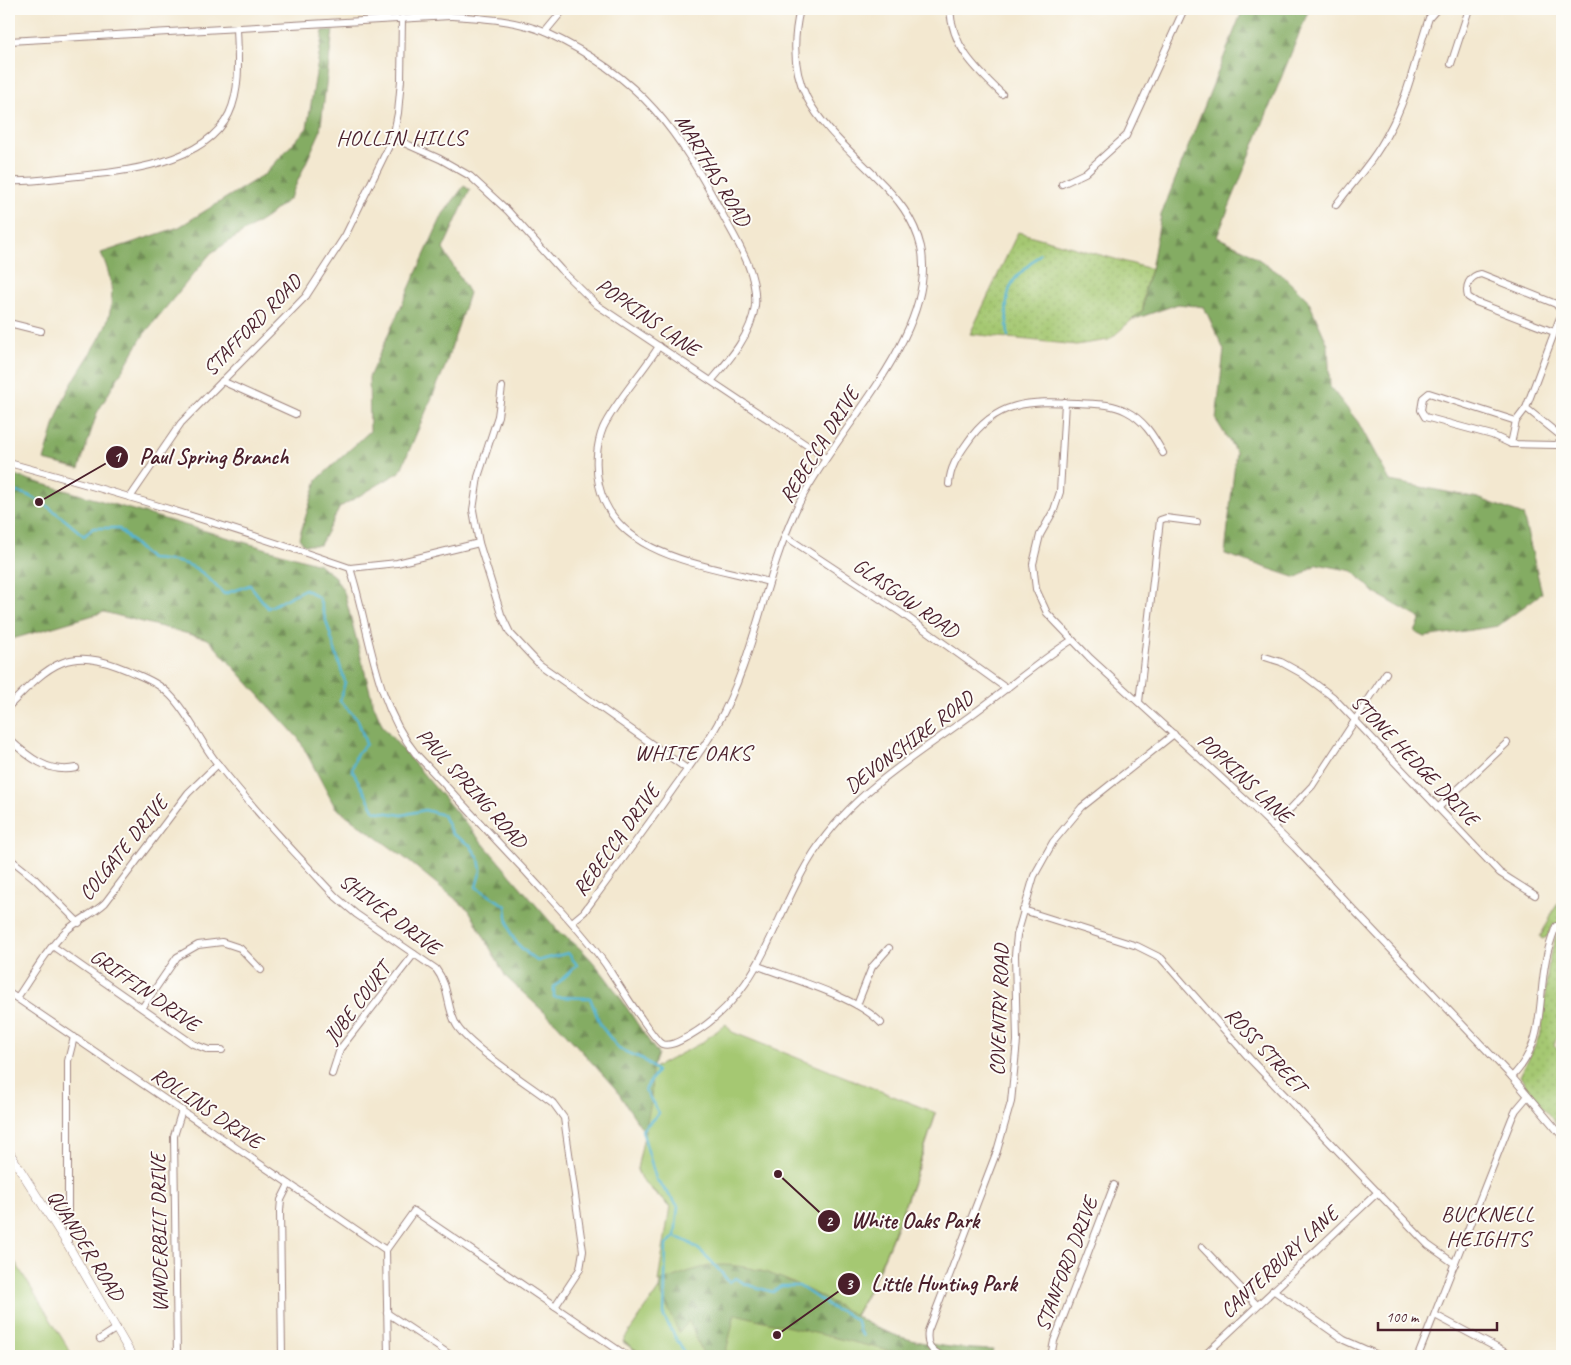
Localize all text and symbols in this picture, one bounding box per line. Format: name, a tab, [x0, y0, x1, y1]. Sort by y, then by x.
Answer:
street label: MARTHAS ROAD	[669, 109, 758, 232]
district label: HOLLIN HILLS	[336, 124, 469, 152]
street label: STAFFORD ROAD	[197, 267, 308, 381]
street label: POPKINS LANE	[591, 272, 707, 364]
street label: REBECCA DRIVE	[773, 380, 866, 508]
callout: Paul Spring Branch	[105, 438, 299, 475]
text: Paul Spring Branch	[140, 443, 289, 471]
text: 1	[114, 448, 123, 467]
street label: GLASGOW ROAD	[848, 552, 965, 645]
street label: DEVONSHIRE ROAD	[839, 684, 980, 799]
street label: STONE HEDGE DRIVE	[1346, 689, 1486, 833]
street label: PAUL SPRING ROAD	[411, 723, 534, 855]
street label: POPKINS LANE	[1192, 728, 1300, 830]
district label: WHITE OAKS	[634, 739, 755, 767]
street label: REBECCA DRIVE	[567, 777, 667, 901]
street label: COLGATE DRIVE	[73, 789, 175, 906]
street label: SHIVER DRIVE	[334, 868, 448, 962]
street label: COVENTRY ROAD	[984, 942, 1014, 1076]
street label: GRIFFIN DRIVE	[85, 943, 207, 1039]
street label: JUBE COURT	[318, 953, 399, 1049]
street label: ROSS STREET	[1220, 1002, 1315, 1101]
street label: ROLLINS DRIVE	[147, 1061, 270, 1156]
street label: VANDERBILT DRIVE	[145, 1151, 173, 1313]
street label: QUANDER ROAD	[42, 1185, 131, 1307]
street label: STANFORD DRIVE	[1029, 1191, 1104, 1335]
street label: CANTERBURY LANE	[1215, 1199, 1345, 1323]
district label: BUCKNELL HEIGHTS	[1441, 1200, 1535, 1253]
callout: White Oaks Park	[816, 1202, 990, 1239]
text: White Oaks Park	[851, 1207, 981, 1235]
text: 2	[826, 1212, 834, 1231]
callout: Little Hunting Park	[836, 1265, 1027, 1302]
text: Little Hunting Park	[871, 1270, 1018, 1298]
text: 3	[846, 1275, 854, 1294]
scale bar	[1378, 1300, 1497, 1332]
text: 100 m	[1386, 1308, 1420, 1327]

